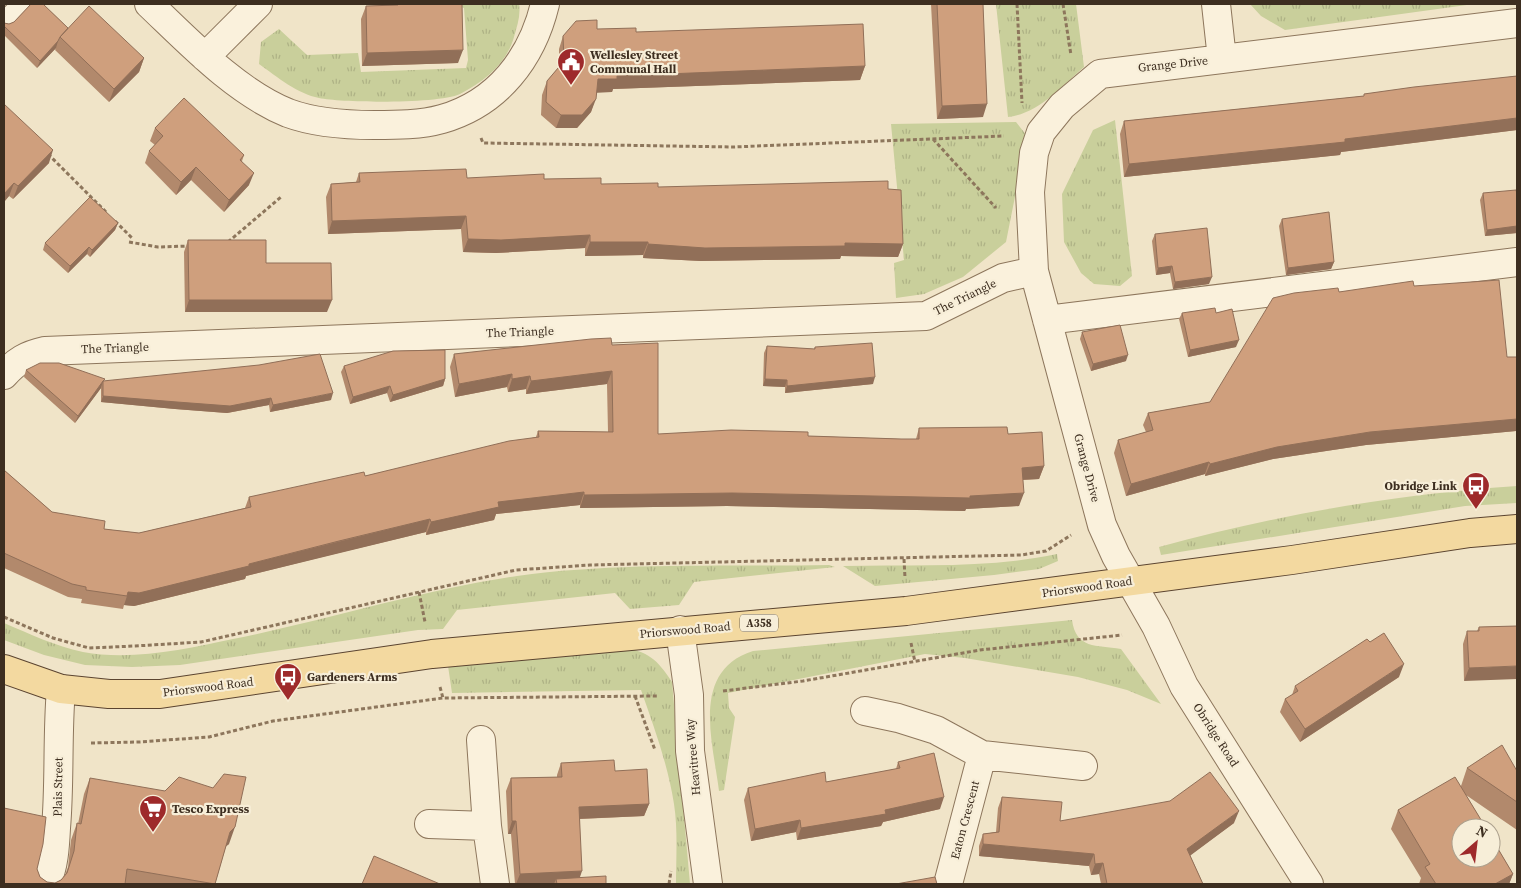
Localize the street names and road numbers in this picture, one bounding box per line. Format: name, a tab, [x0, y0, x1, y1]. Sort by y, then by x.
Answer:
street label: Grange Drive	[1137, 52, 1209, 76]
street label: The Triangle	[931, 275, 999, 319]
street label: The Triangle	[486, 323, 554, 341]
street label: The Triangle	[81, 339, 149, 357]
street label: Grange Drive	[1070, 432, 1104, 504]
street label: Priorswood Road	[1041, 573, 1133, 601]
road number: A358	[740, 614, 778, 632]
street label: Priorswood Road	[639, 618, 731, 642]
street label: Priorswood Road	[162, 673, 254, 701]
street label: Obridge Road	[1189, 700, 1243, 770]
street label: Heavitree Way	[682, 717, 704, 796]
street label: Plais Street	[49, 757, 67, 817]
street label: Eaton Crescent	[947, 779, 983, 861]

